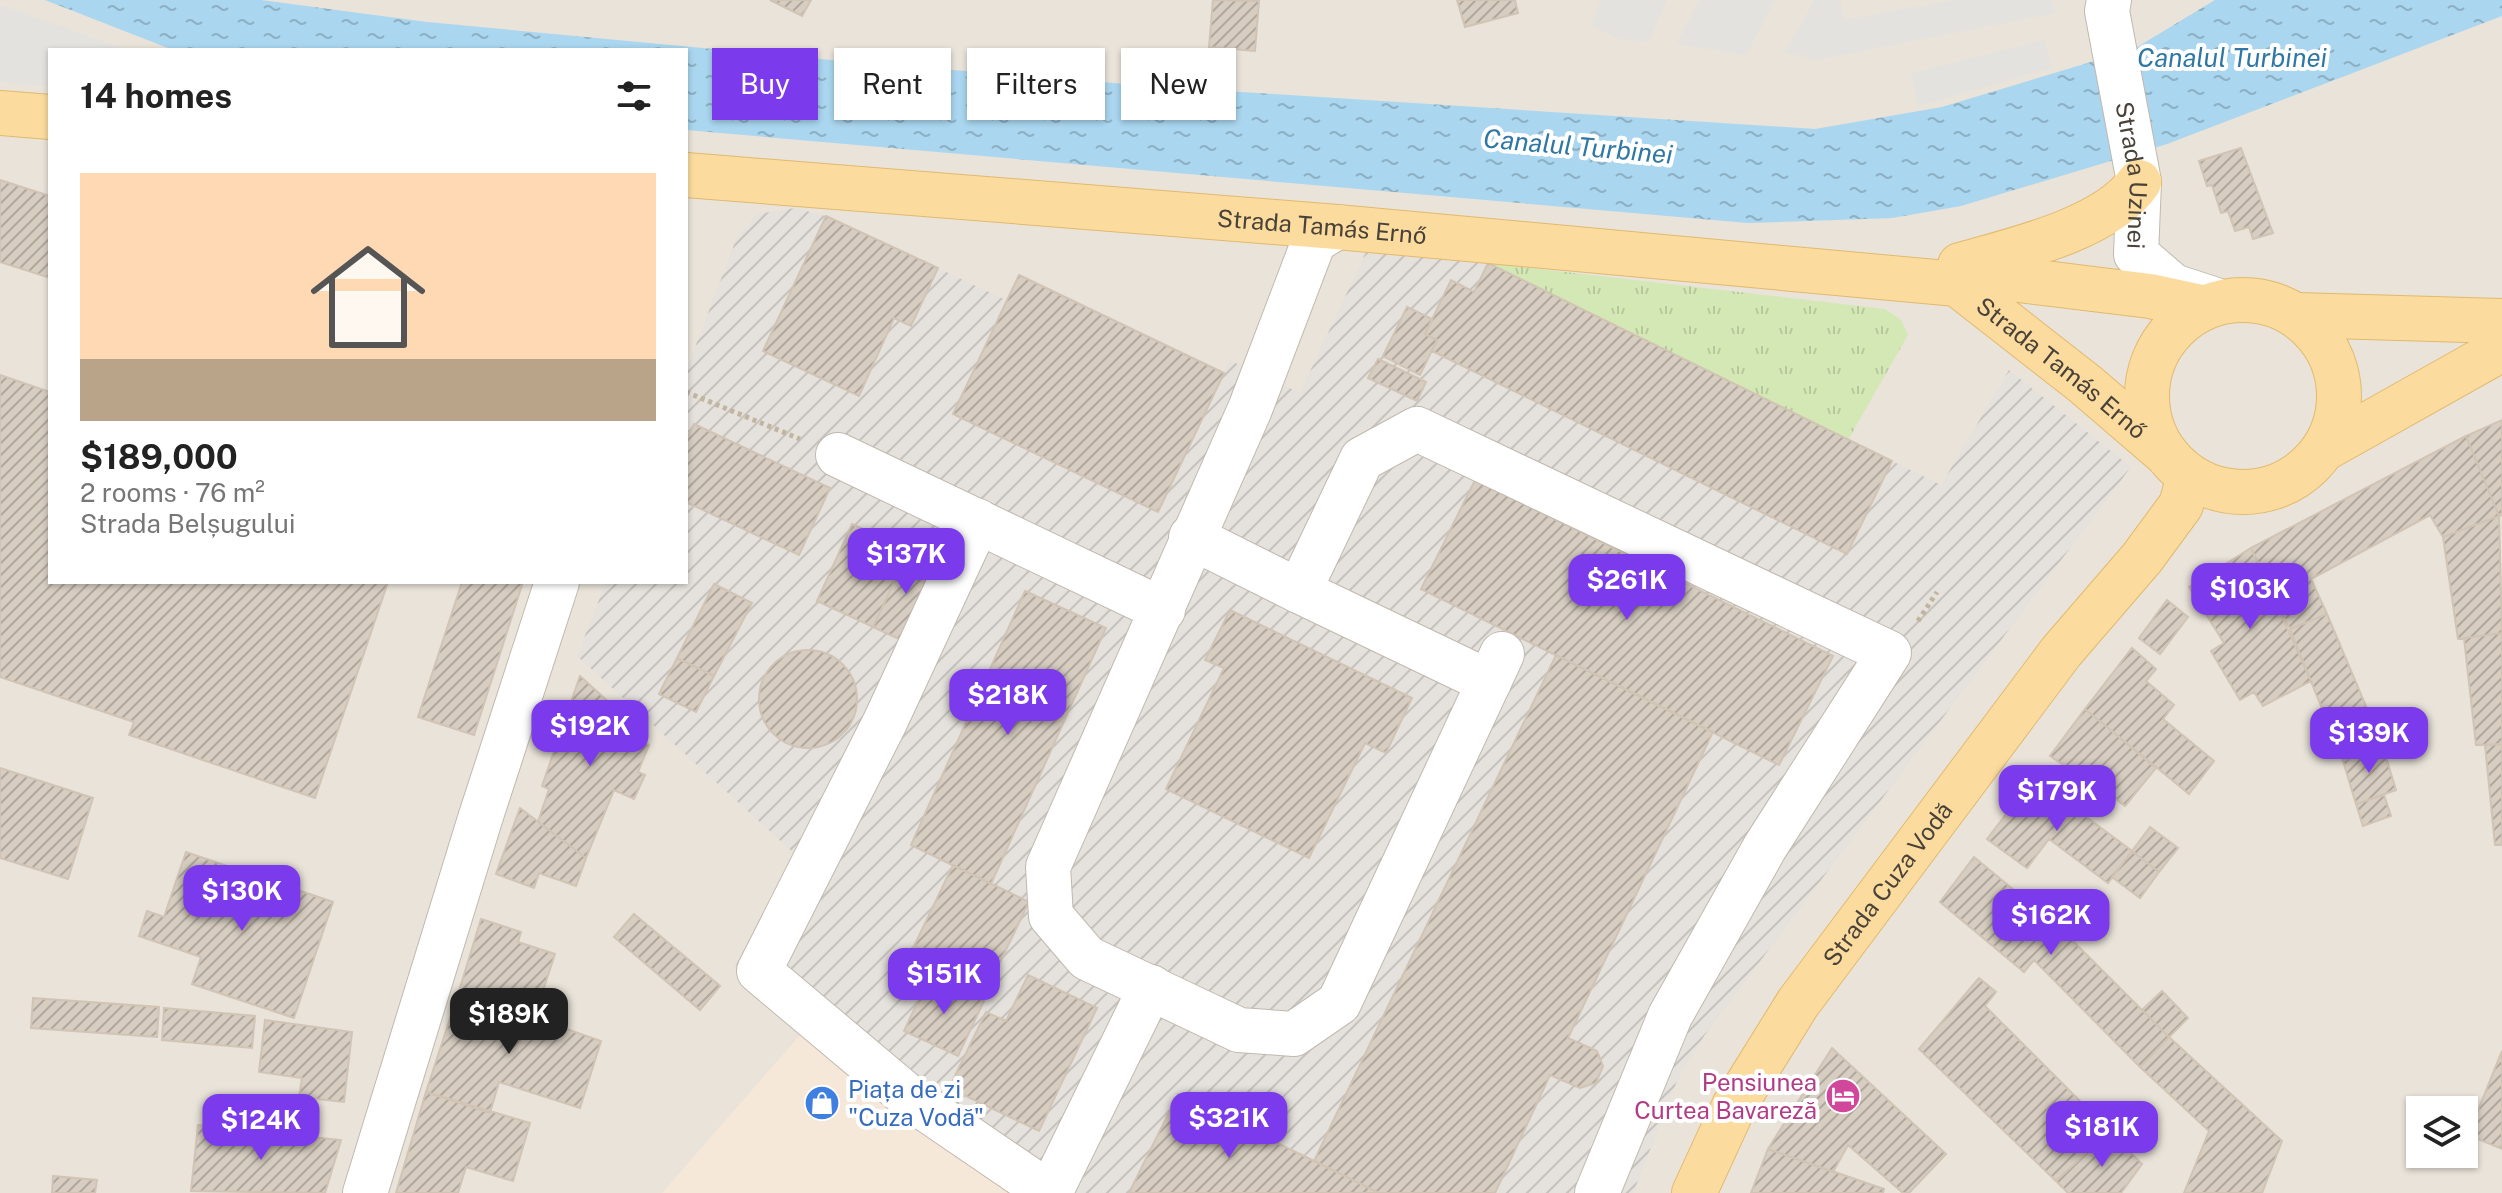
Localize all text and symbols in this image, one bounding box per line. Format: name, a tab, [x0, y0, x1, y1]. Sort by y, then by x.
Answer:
water label: Canalul Turbinei	[2137, 42, 2328, 73]
chip: Buy	[712, 48, 818, 120]
chip: Rent	[834, 48, 951, 120]
chip: Filters	[967, 48, 1105, 120]
chip: New	[1121, 48, 1236, 120]
icon: filters	[612, 74, 656, 118]
text: 14 homes	[80, 76, 232, 116]
street label: Strada Uzinei	[2110, 99, 2153, 250]
water label: Canalul Turbinei	[1482, 122, 1675, 170]
street label: Strada Tamás Ernő	[1216, 203, 1428, 249]
icon: home	[296, 225, 440, 369]
street label: Strada Tamás Ernő	[1971, 291, 2152, 444]
text: $189,000	[80, 437, 238, 477]
text: 2 rooms · 76 m²	[80, 477, 265, 508]
text: Strada Belșugului	[80, 508, 295, 539]
pin: $137K	[850, 528, 962, 596]
text: $137K	[866, 538, 946, 569]
pin: $261K	[1571, 554, 1683, 622]
pin: $103K	[2194, 563, 2306, 631]
text: $261K	[1586, 564, 1668, 595]
text: $103K	[2209, 573, 2291, 604]
pin: $218K	[952, 669, 1064, 737]
text: $218K	[967, 679, 1049, 710]
pin: $192K	[534, 700, 646, 768]
pin: $139K	[2313, 707, 2425, 775]
text: $192K	[549, 710, 631, 741]
text: $139K	[2328, 717, 2410, 748]
pin: $179K	[2001, 765, 2113, 833]
text: $179K	[2017, 775, 2097, 806]
street label: Strada Cuza Vodă	[1817, 796, 1958, 971]
pin: $130K	[186, 865, 298, 933]
text: $130K	[201, 875, 283, 906]
pin: $162K	[1995, 889, 2107, 957]
text: $162K	[2010, 899, 2092, 930]
pin: $151K	[888, 948, 1000, 1016]
text: $151K	[906, 958, 982, 989]
pin: $189K	[453, 988, 565, 1056]
text: $189K	[468, 998, 550, 1029]
place label: Pensiunea Curtea Bavareză	[1634, 1068, 1817, 1124]
place label: Piața de zi "Cuza Vodă"	[848, 1075, 984, 1131]
hotel icon: Pensiunea Curtea Bavareză	[1824, 1077, 1862, 1115]
shop icon: Piața de zi "Cuza Vodă"	[803, 1084, 841, 1122]
pin: $321K	[1173, 1092, 1285, 1160]
pin: $124K	[205, 1094, 317, 1162]
map controls	[2406, 1096, 2478, 1168]
button: layers	[2406, 1096, 2478, 1168]
pin: $181K	[2046, 1101, 2158, 1169]
text: $321K	[1188, 1102, 1270, 1133]
text: $124K	[220, 1104, 302, 1135]
text: $181K	[2064, 1111, 2140, 1142]

